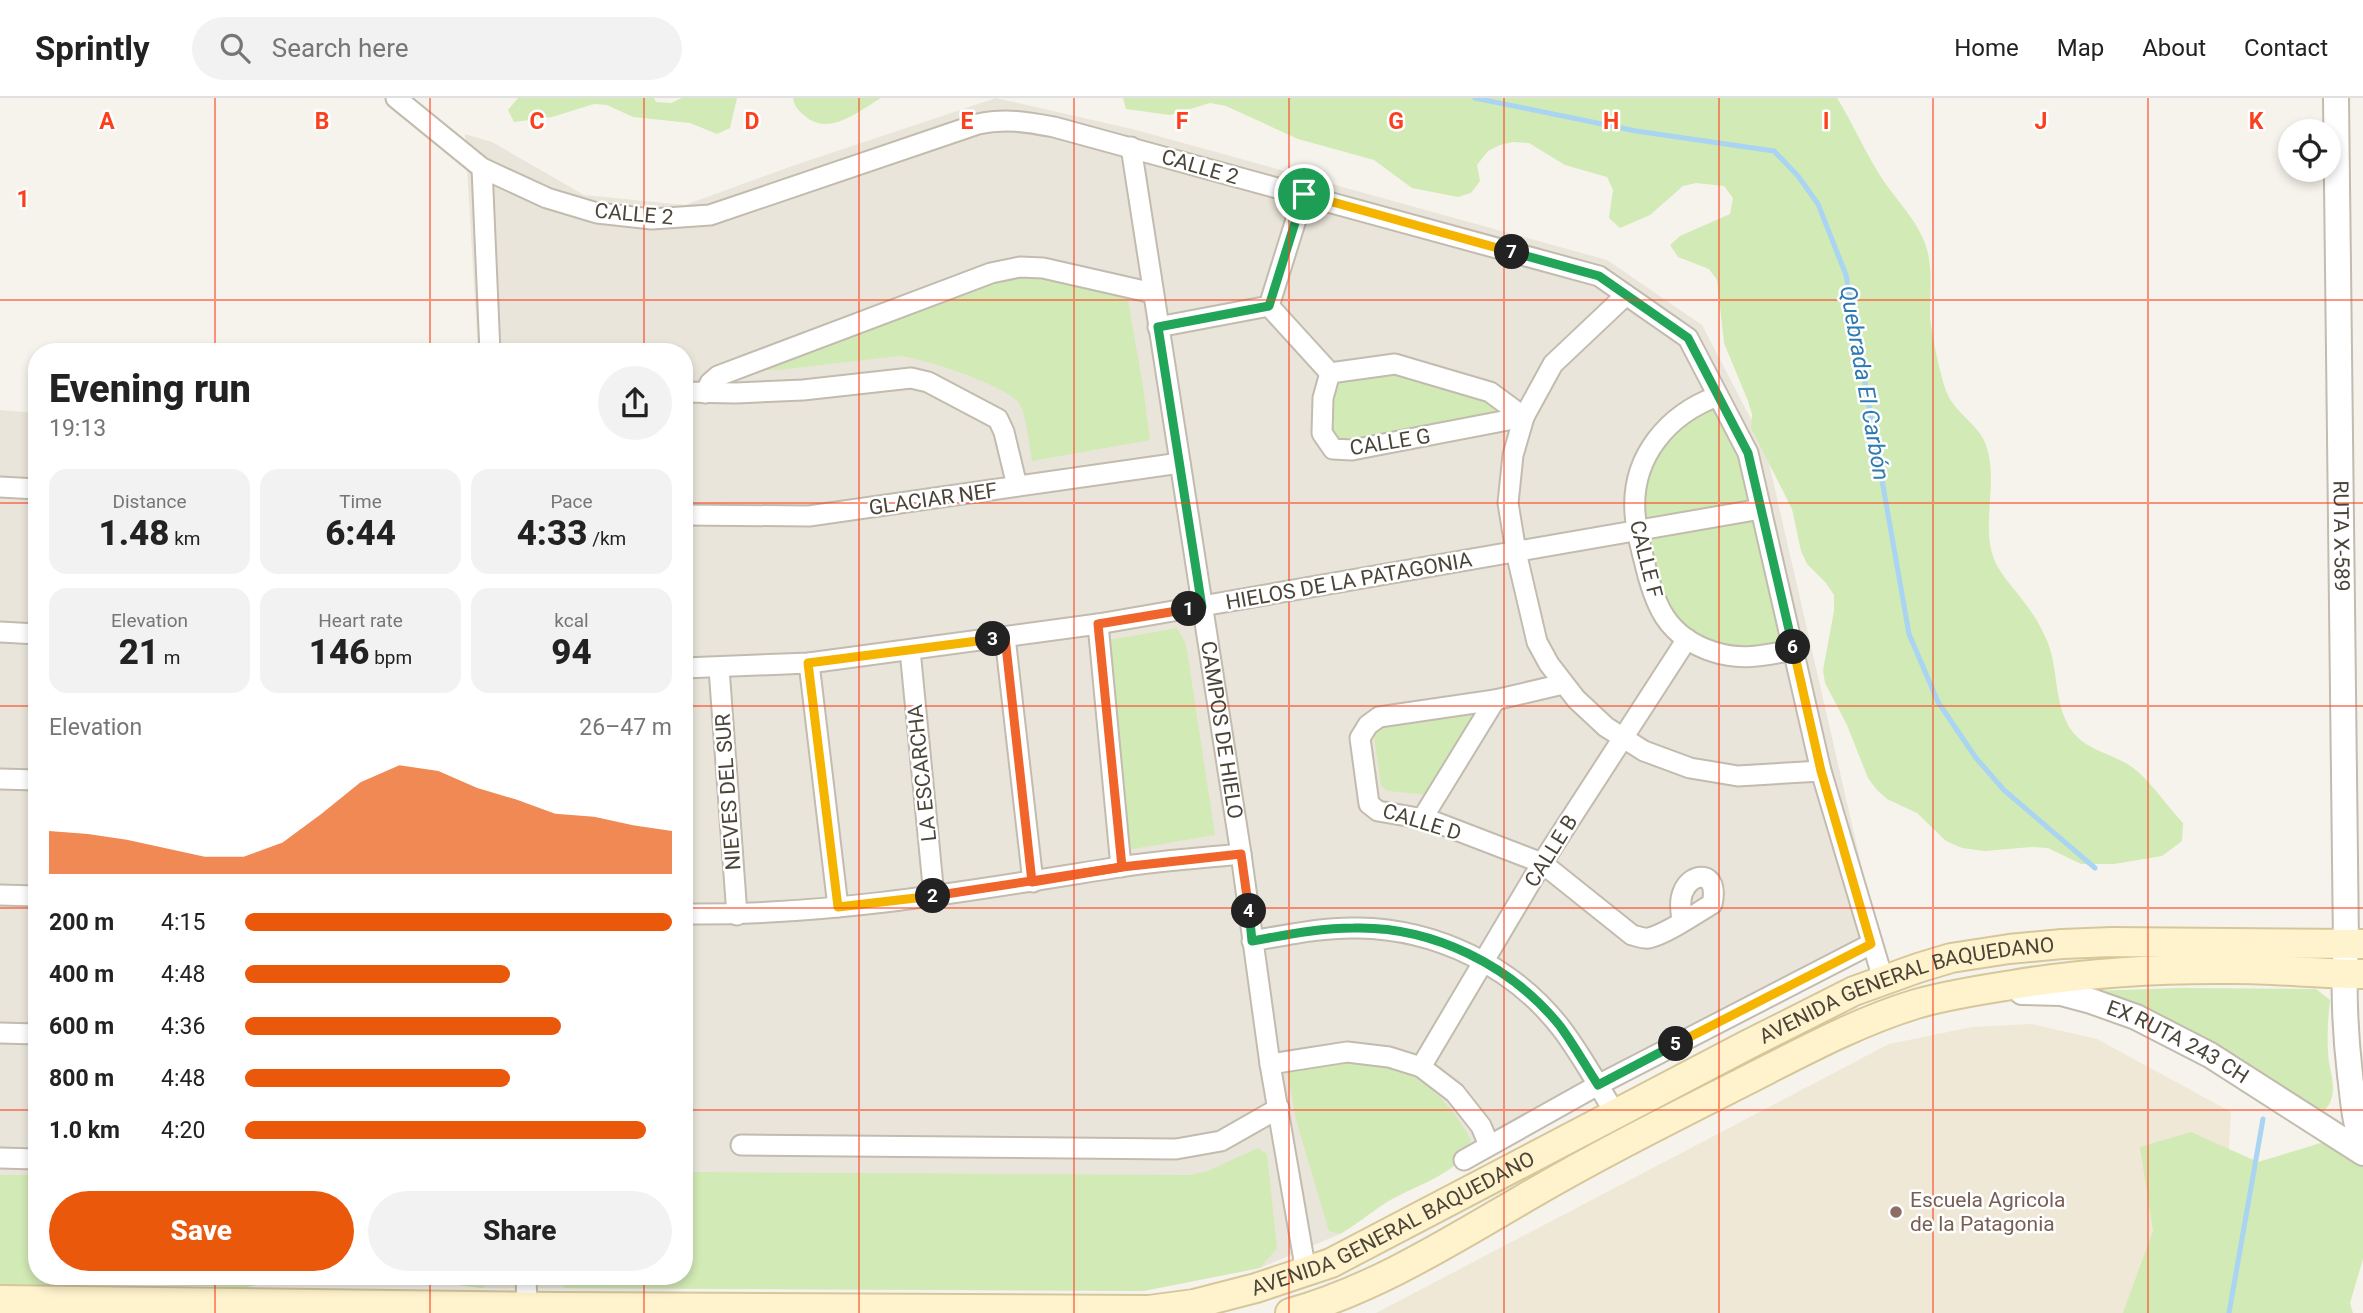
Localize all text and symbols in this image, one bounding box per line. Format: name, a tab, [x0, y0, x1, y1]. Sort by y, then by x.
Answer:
search box	[192, 17, 682, 80]
text: Sprintly	[35, 29, 150, 68]
icon: search	[216, 29, 254, 67]
text: Search here	[272, 33, 409, 63]
text: Home	[1954, 34, 2019, 62]
text: Map	[2057, 34, 2104, 62]
text: About	[2142, 34, 2206, 62]
text: Contact	[2244, 34, 2328, 62]
text: A	[99, 108, 115, 135]
text: B	[315, 108, 329, 135]
text: C	[529, 108, 545, 135]
text: D	[745, 108, 759, 135]
text: E	[961, 108, 974, 135]
text: F	[1176, 108, 1189, 135]
text: G	[1388, 108, 1404, 135]
text: H	[1603, 108, 1619, 135]
text: I	[1823, 108, 1829, 135]
text: J	[2035, 108, 2047, 135]
text: K	[2249, 108, 2264, 135]
map controls	[2278, 119, 2341, 182]
button: locate	[2278, 119, 2341, 182]
street label: CALLE 2	[1159, 145, 1241, 189]
pin	[1274, 164, 1334, 224]
icon: arrive	[1285, 175, 1323, 213]
text: 1	[16, 186, 30, 213]
street label: CALLE 2	[594, 199, 675, 229]
pin: 7	[1494, 234, 1530, 270]
text: 7	[1506, 240, 1517, 263]
water label: Quebrada El Carbón	[1834, 284, 1895, 483]
button: share	[598, 366, 672, 440]
text: Evening run	[49, 367, 251, 411]
text: 19:13	[49, 415, 106, 442]
street label: CALLE G	[1348, 424, 1432, 460]
street label: GLACIAR NEF	[867, 478, 999, 520]
street label: RUTA X-589	[2329, 480, 2354, 592]
text: Distance	[113, 490, 186, 513]
text: Time	[339, 490, 382, 513]
text: Pace	[550, 490, 593, 513]
text: 1.48	[99, 513, 169, 554]
text: 6:44	[325, 513, 396, 554]
text: 4:33	[517, 513, 587, 554]
street label: CALLE F	[1625, 518, 1667, 600]
text: km	[169, 527, 200, 550]
text: /km	[587, 527, 626, 550]
street label: HIELOS DE LA PATAGONIA	[1224, 547, 1474, 614]
pin: 1	[1172, 592, 1206, 626]
text: 1	[1183, 597, 1194, 620]
text: Elevation	[111, 609, 188, 632]
text: Heart rate	[318, 609, 403, 632]
text: kcal	[554, 609, 589, 632]
pin: 3	[976, 622, 1010, 656]
text: 3	[987, 627, 998, 650]
pin: 6	[1776, 630, 1811, 664]
text: 21	[119, 632, 159, 673]
text: 146	[309, 632, 369, 673]
text: 94	[551, 632, 592, 673]
text: 6	[1787, 635, 1798, 658]
street label: CAMPOS DE HIELO	[1196, 639, 1247, 821]
text: m	[159, 646, 180, 669]
text: bpm	[369, 646, 412, 669]
street label: LA ESCARCHA	[903, 703, 941, 843]
street label: NIEVES DEL SUR	[711, 713, 745, 871]
text: Elevation	[49, 714, 142, 741]
text: 26–47 m	[579, 714, 672, 741]
street label: CALLE D	[1380, 799, 1464, 845]
street label: CALLE B	[1520, 811, 1582, 891]
pin: 2	[916, 878, 950, 914]
text: 2	[927, 884, 938, 907]
pin: 4	[1232, 894, 1266, 928]
text: 4	[1243, 899, 1254, 922]
text: 200 m	[49, 909, 114, 936]
text: 4:15	[161, 909, 205, 936]
street label: AVENIDA GENERAL BAQUEDANO	[1755, 933, 2055, 1049]
text: 400 m	[49, 961, 114, 988]
text: 4:48	[161, 961, 205, 988]
street label: EX RUTA 243 CH	[2103, 996, 2253, 1089]
text: 600 m	[49, 1013, 114, 1040]
text: 4:36	[161, 1013, 205, 1040]
pin: 5	[1658, 1026, 1694, 1062]
text: 5	[1670, 1032, 1681, 1055]
text: 800 m	[49, 1065, 114, 1092]
text: 4:48	[161, 1065, 205, 1092]
text: 1.0 km	[49, 1117, 120, 1144]
text: 4:20	[161, 1117, 205, 1144]
street label: AVENIDA GENERAL BAQUEDANO	[1248, 1147, 1539, 1301]
place label: Escuela Agricola de la Patagonia	[1910, 1188, 2065, 1236]
button: Save	[49, 1191, 354, 1271]
button: Share	[368, 1191, 672, 1271]
marker: Escuela Agricola de la Patagonia	[1888, 1204, 1904, 1220]

